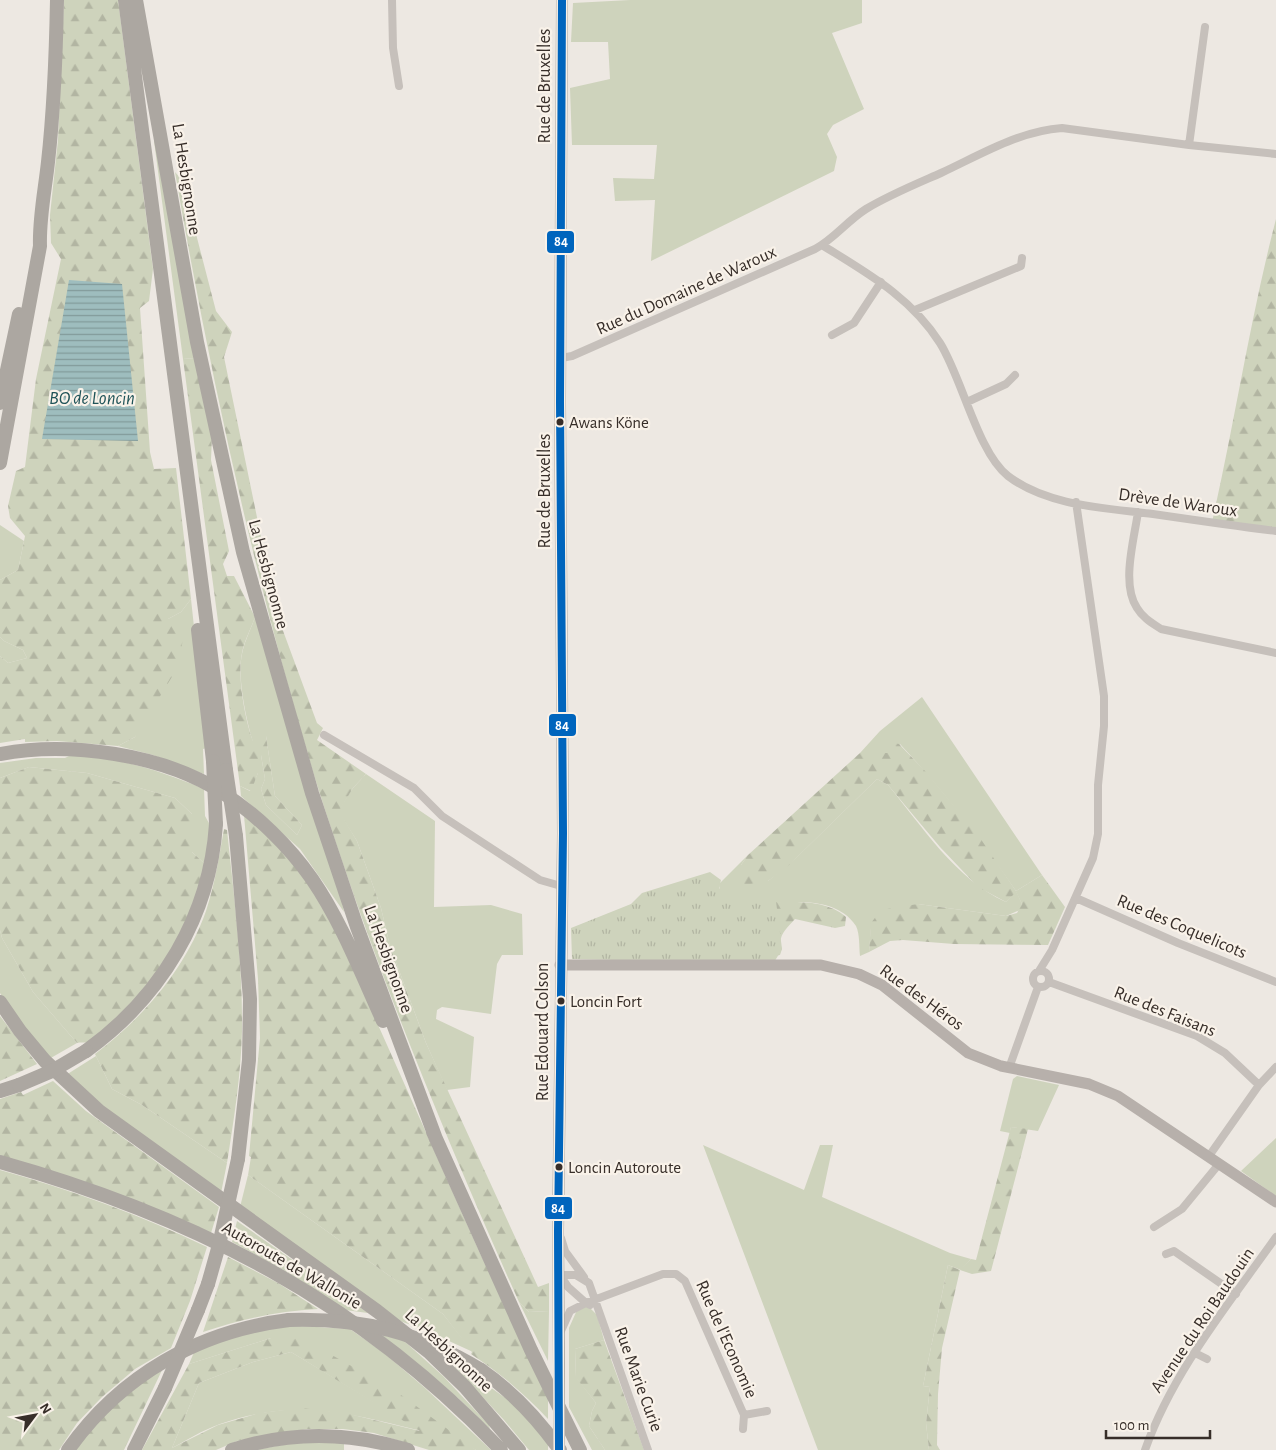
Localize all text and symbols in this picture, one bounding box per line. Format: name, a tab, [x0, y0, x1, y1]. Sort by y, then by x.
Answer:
street label: Rue de Bruxelles	[536, 29, 554, 143]
street label: La Hesbignonne	[168, 122, 204, 236]
line badge: 84	[546, 230, 575, 254]
text: 84	[554, 235, 568, 249]
street label: Rue du Domaine de Waroux	[594, 243, 779, 339]
water label: BO de Loncin	[49, 389, 135, 408]
place label: Awans Köne	[569, 414, 649, 431]
marker: Awans Köne	[555, 417, 565, 427]
street label: Rue de Bruxelles	[536, 434, 554, 548]
street label: Drève de Waroux	[1117, 486, 1239, 520]
street label: La Hesbignonne	[245, 517, 291, 631]
line badge: 84	[548, 713, 577, 737]
text: 84	[555, 719, 569, 733]
street label: Rue des Coquelicots	[1114, 892, 1249, 962]
street label: La Hesbignonne	[360, 903, 416, 1015]
street label: Rue des Héros	[876, 961, 967, 1034]
street label: Rue Edouard Colson	[534, 963, 552, 1101]
street label: Rue des Faisans	[1111, 983, 1218, 1041]
place label: Loncin Fort	[570, 993, 642, 1010]
marker: Loncin Fort	[556, 996, 566, 1006]
place label: Loncin Autoroute	[568, 1159, 681, 1176]
marker: Loncin Autoroute	[554, 1162, 564, 1172]
line badge: 84	[544, 1196, 573, 1220]
text: 84	[551, 1202, 565, 1216]
street label: Autoroute de Wallonie	[219, 1219, 364, 1313]
street label: Avenue du Roi Baudouin	[1148, 1245, 1258, 1396]
street label: Rue de l'Economie	[692, 1278, 760, 1401]
street label: La Hesbignonne	[401, 1306, 496, 1396]
street label: Rue Marie Curie	[611, 1324, 665, 1434]
north arrow	[10, 1390, 60, 1440]
text: N	[37, 1401, 54, 1416]
scale bar	[1106, 1408, 1210, 1440]
text: 100 m	[1114, 1418, 1149, 1433]

